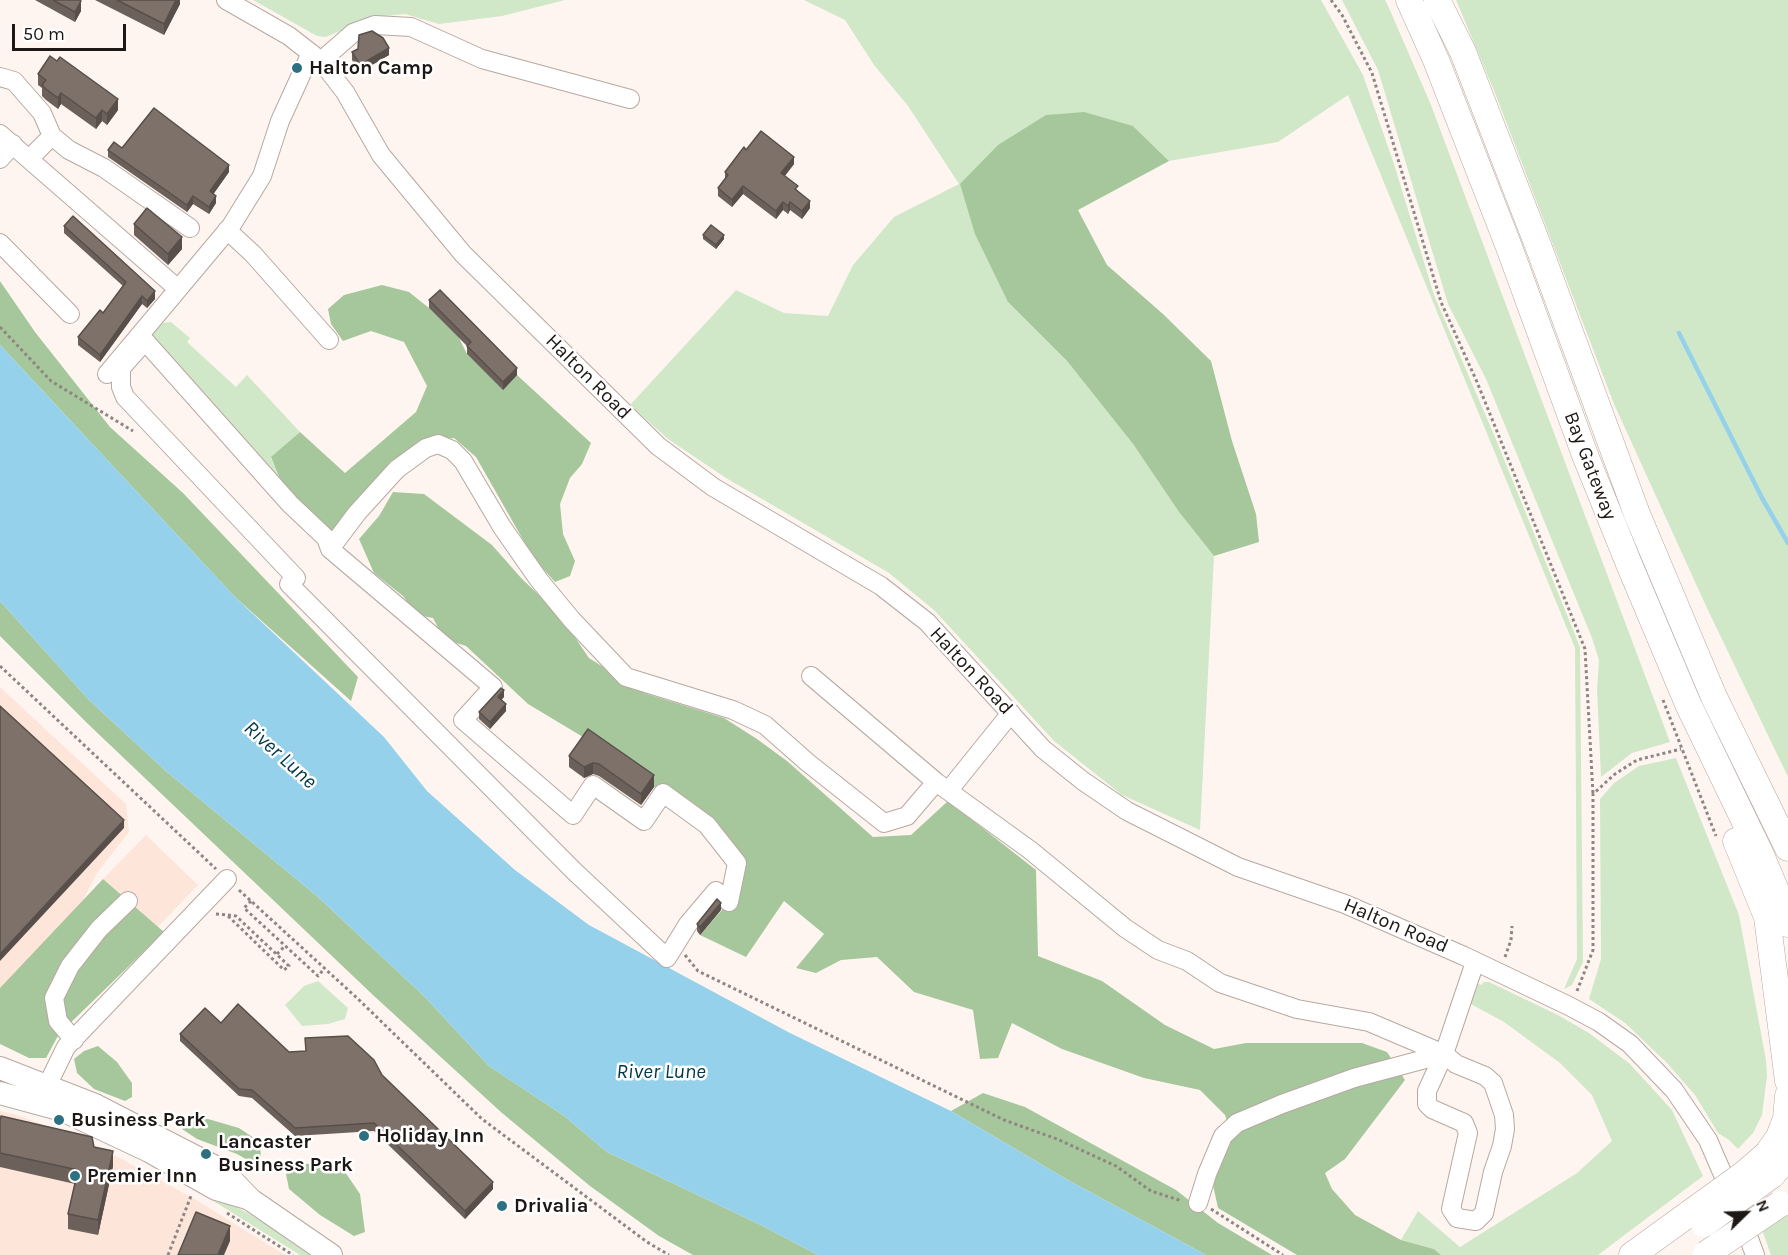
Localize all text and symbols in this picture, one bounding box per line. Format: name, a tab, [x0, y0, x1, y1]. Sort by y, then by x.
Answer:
scale bar	[15, 12, 129, 50]
text: 50 m	[23, 23, 65, 45]
place label: Halton Camp	[309, 56, 433, 80]
marker: Halton Camp	[290, 61, 304, 75]
street label: Halton Road	[540, 329, 636, 425]
street label: Bay Gateway	[1558, 408, 1622, 524]
street label: Halton Road	[924, 622, 1018, 720]
water label: River Lune	[238, 716, 322, 794]
street label: Halton Road	[1340, 893, 1452, 959]
water label: River Lune	[616, 1059, 706, 1085]
place label: Business Park	[71, 1108, 206, 1132]
marker: Business Park	[52, 1113, 66, 1127]
place label: Holiday Inn	[376, 1124, 484, 1148]
marker: Holiday Inn	[357, 1129, 371, 1143]
place label: Lancaster Business Park	[218, 1130, 353, 1177]
marker: Lancaster Business Park	[199, 1147, 213, 1161]
place label: Premier Inn	[87, 1164, 197, 1188]
marker: Premier Inn	[68, 1169, 82, 1183]
north arrow	[1716, 1183, 1776, 1243]
place label: Drivalia	[514, 1194, 589, 1218]
text: N	[1752, 1197, 1774, 1215]
marker: Drivalia	[495, 1199, 509, 1213]

